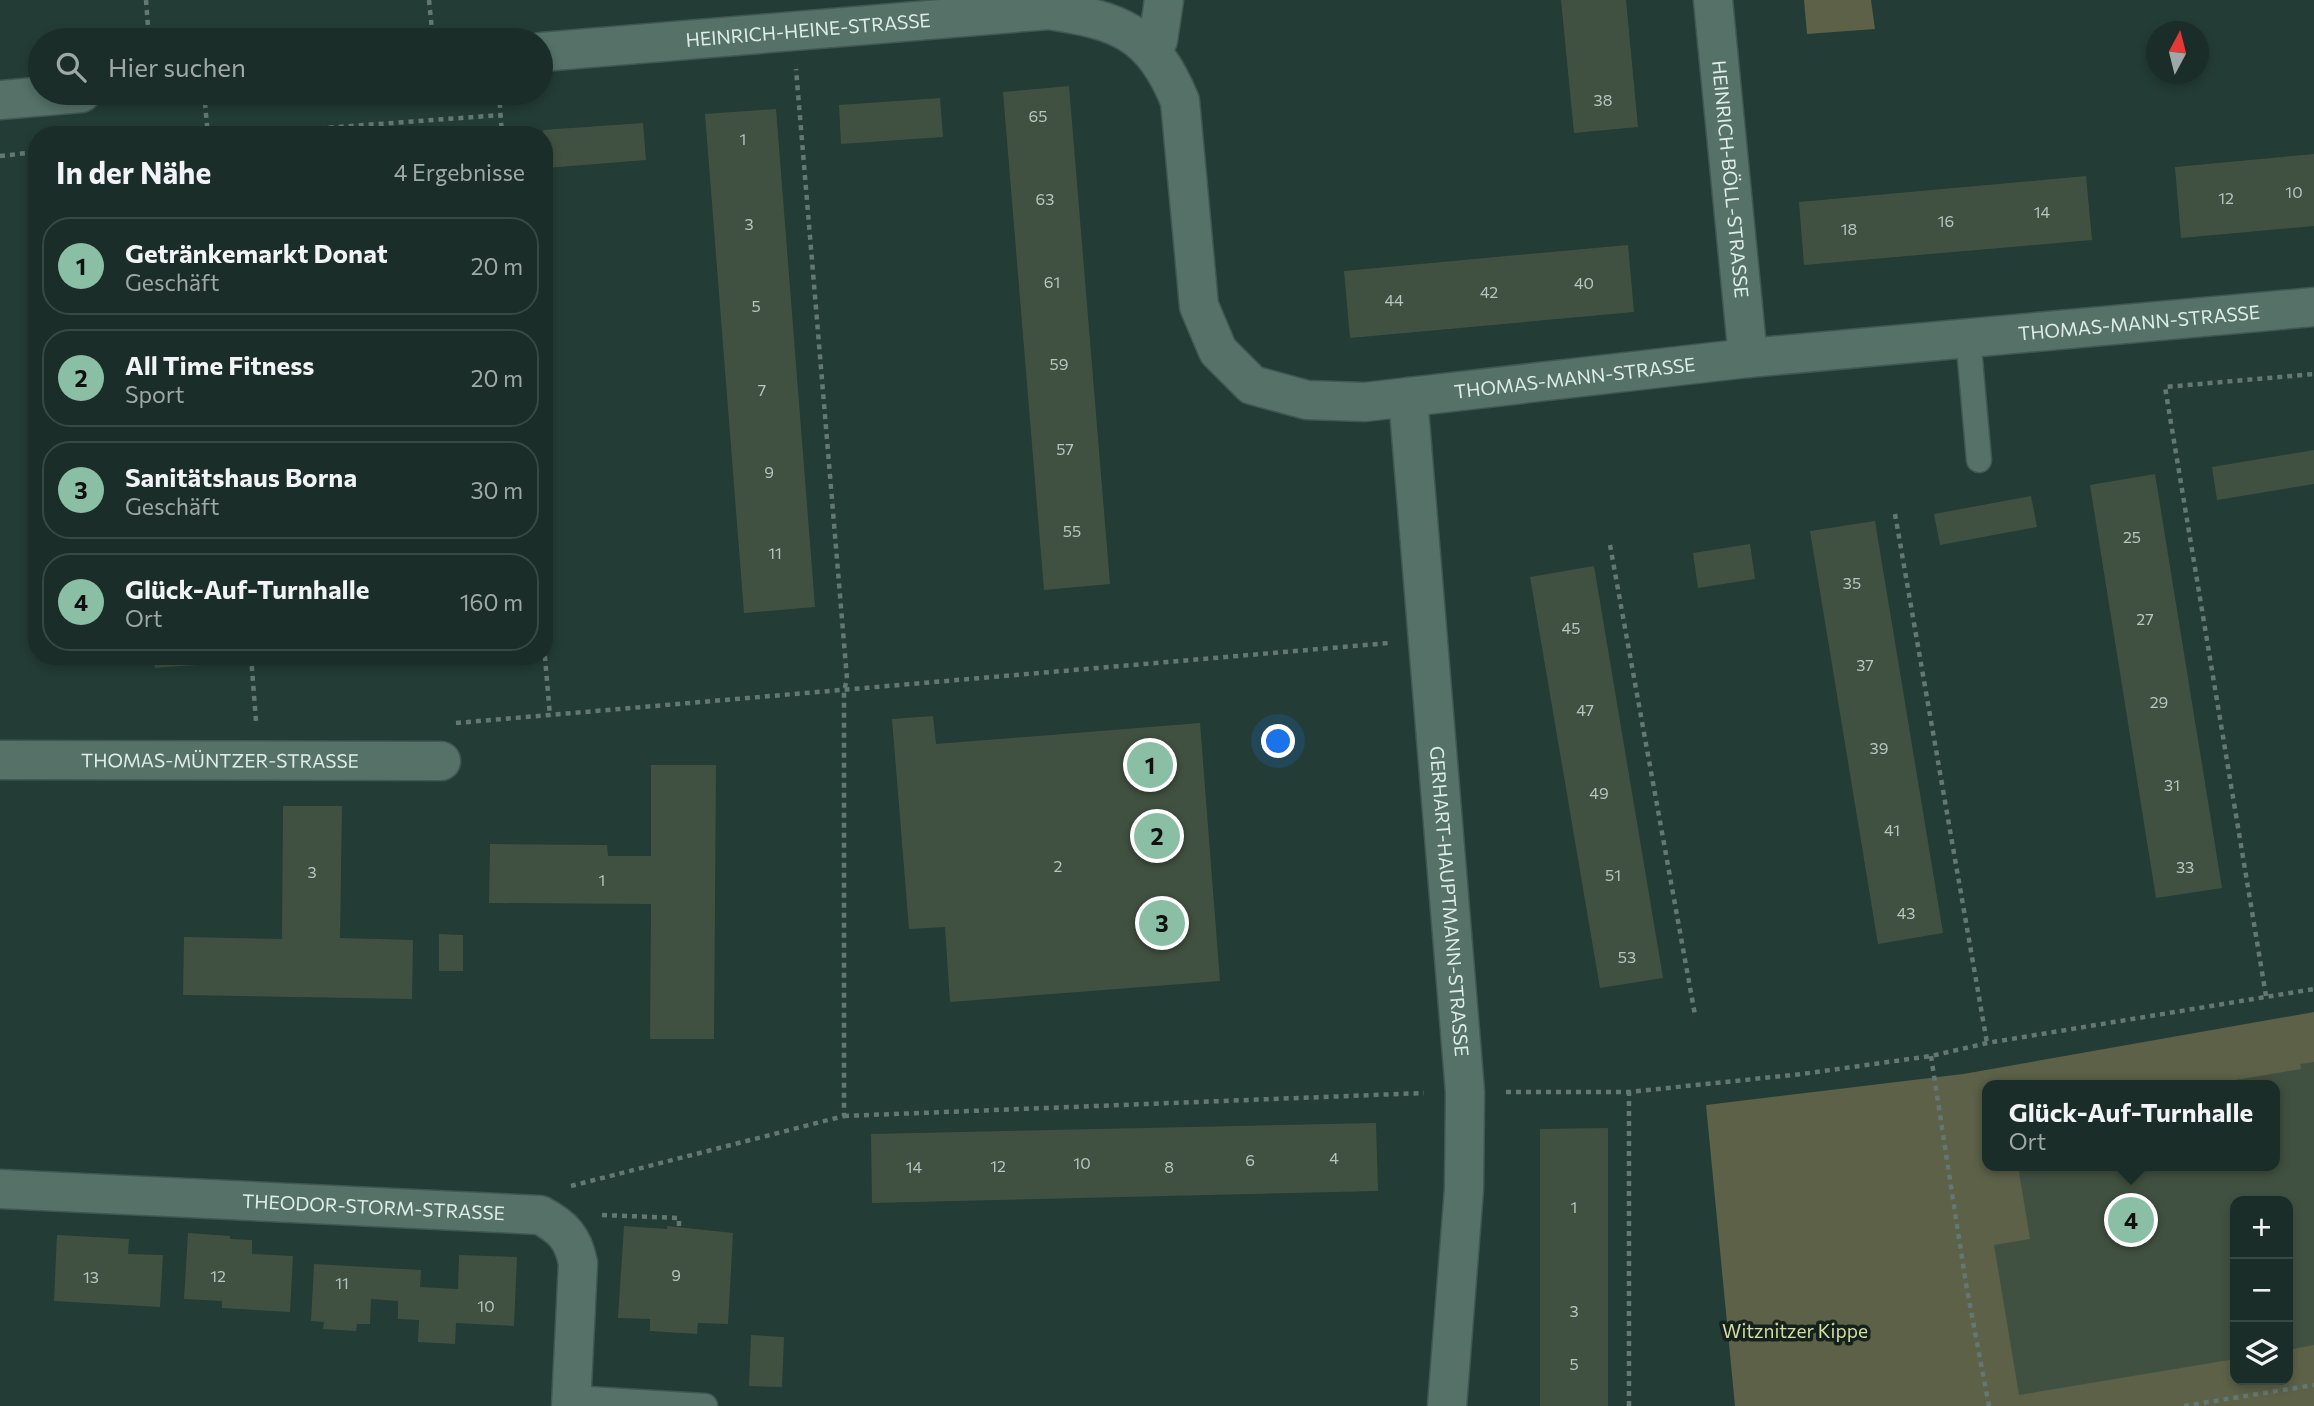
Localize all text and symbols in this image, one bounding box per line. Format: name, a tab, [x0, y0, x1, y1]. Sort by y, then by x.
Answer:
street label: HEINRICH-HEINE-STRASSE	[685, 8, 931, 51]
north arrow	[2146, 21, 2209, 84]
search box	[28, 28, 553, 105]
icon: search	[52, 48, 90, 86]
text: Hier suchen	[108, 51, 246, 82]
street label: HEINRICH-BÖLL-STRASSE	[1708, 59, 1754, 299]
house number: 38	[1594, 90, 1612, 109]
house number: 65	[1029, 106, 1047, 125]
house number: 1	[740, 129, 746, 148]
text: In der Nähe	[56, 153, 211, 190]
text: 4 Ergebnisse	[394, 158, 525, 186]
house number: 10	[2285, 182, 2303, 201]
house number: 12	[2218, 188, 2234, 207]
house number: 63	[1036, 189, 1054, 208]
house number: 14	[2034, 202, 2051, 221]
house number: 16	[1938, 211, 1954, 230]
house number: 3	[744, 214, 754, 233]
house number: 18	[1841, 219, 1857, 238]
text: Getränkemarkt Donat	[125, 237, 388, 268]
text: 1	[76, 252, 86, 280]
text: 20 m	[471, 252, 523, 280]
text: Geschäft	[125, 268, 219, 296]
house number: 61	[1044, 272, 1060, 291]
house number: 40	[1574, 273, 1594, 292]
house number: 42	[1480, 282, 1498, 301]
house number: 44	[1384, 290, 1404, 309]
house number: 5	[751, 296, 761, 315]
street label: THOMAS-MANN-STRASSE	[2017, 300, 2261, 345]
text: All Time Fitness	[125, 349, 314, 380]
street label: THOMAS-MANN-STRASSE	[1453, 352, 1697, 403]
house number: 59	[1050, 354, 1068, 373]
text: 2	[74, 364, 88, 392]
text: 20 m	[471, 364, 523, 392]
text: Sport	[125, 380, 184, 408]
house number: 7	[758, 380, 766, 399]
house number: 57	[1056, 439, 1074, 458]
text: Sanitätshaus Borna	[125, 461, 357, 492]
house number: 9	[764, 462, 774, 481]
text: 3	[74, 476, 88, 504]
text: 30 m	[470, 476, 523, 504]
text: Geschäft	[125, 492, 219, 520]
house number: 55	[1063, 521, 1081, 540]
house number: 25	[2123, 527, 2141, 546]
house number: 11	[768, 543, 782, 562]
text: Glück-Auf-Turnhalle	[125, 573, 369, 604]
house number: 35	[1843, 573, 1861, 592]
text: 4	[74, 588, 88, 616]
text: 160 m	[460, 588, 523, 616]
text: Ort	[125, 604, 162, 632]
house number: 27	[2136, 609, 2154, 628]
house number: 45	[1562, 618, 1580, 637]
house number: 37	[1856, 655, 1874, 674]
house number: 29	[2150, 692, 2168, 711]
house number: 47	[1576, 700, 1594, 719]
your location	[1261, 724, 1295, 758]
house number: 39	[1870, 738, 1888, 757]
pin: 1	[1127, 739, 1173, 791]
street label: GERHART-HAUPTMANN-STRASSE	[1426, 745, 1474, 1057]
street label: THOMAS-MÜNTZER-STRASSE	[81, 748, 359, 772]
house number: 31	[2164, 775, 2180, 794]
house number: 49	[1589, 783, 1609, 802]
pin: 2	[1134, 810, 1180, 862]
house number: 41	[1884, 820, 1900, 839]
house number: 2	[1054, 856, 1063, 875]
house number: 33	[2176, 857, 2194, 876]
house number: 3	[307, 862, 317, 881]
house number: 51	[1605, 865, 1621, 884]
house number: 1	[599, 870, 605, 889]
pin: 3	[1139, 897, 1185, 949]
house number: 43	[1897, 903, 1915, 922]
house number: 53	[1618, 947, 1636, 966]
popup	[1982, 1080, 2280, 1171]
text: Glück-Auf-Turnhalle	[2009, 1096, 2253, 1127]
text: Ort	[2009, 1127, 2046, 1155]
house number: 4	[1329, 1148, 1339, 1167]
house number: 6	[1245, 1150, 1255, 1169]
house number: 10	[1073, 1153, 1091, 1172]
house number: 12	[990, 1156, 1006, 1175]
house number: 14	[906, 1157, 923, 1176]
house number: 8	[1164, 1157, 1174, 1176]
street label: THEODOR-STORM-STRASSE	[242, 1189, 506, 1224]
pin: 4	[2108, 1194, 2154, 1246]
map controls	[2230, 1196, 2293, 1385]
button: +	[2230, 1196, 2293, 1259]
house number: 1	[1571, 1197, 1577, 1216]
button: −	[2230, 1259, 2293, 1322]
house number: 9	[671, 1265, 681, 1284]
house number: 12	[210, 1266, 226, 1285]
house number: 13	[83, 1267, 99, 1286]
house number: 11	[335, 1273, 349, 1292]
house number: 10	[477, 1296, 495, 1315]
house number: 3	[1569, 1301, 1579, 1320]
park label: Witznitzer Kippe	[1722, 1319, 1868, 1342]
button: layers	[2230, 1322, 2293, 1385]
house number: 5	[1569, 1354, 1579, 1373]

